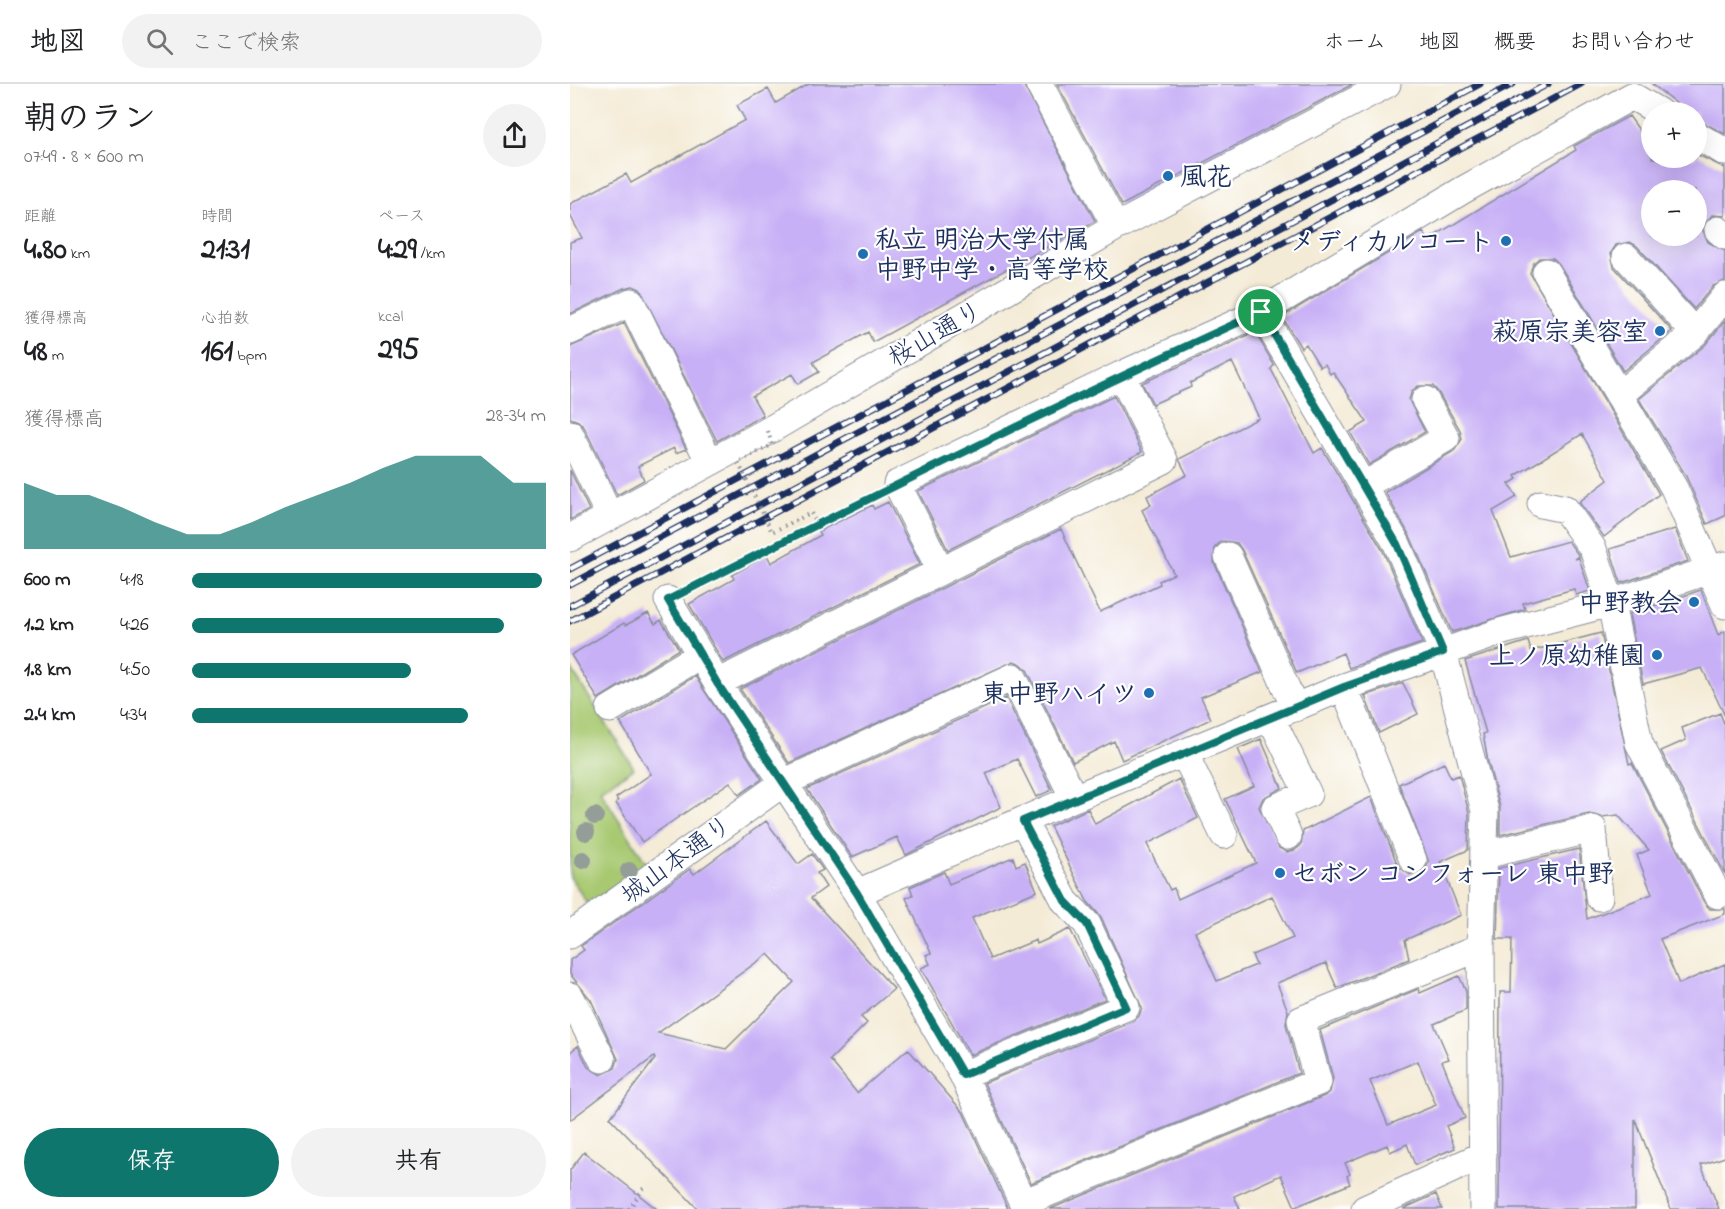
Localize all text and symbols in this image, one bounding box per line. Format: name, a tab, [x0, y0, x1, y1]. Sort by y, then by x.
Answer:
search box	[122, 14, 542, 68]
text: 地図	[30, 23, 86, 64]
icon: search	[143, 25, 176, 58]
text: ここで検索	[191, 28, 301, 60]
text: ホーム	[1324, 28, 1386, 58]
text: 地図	[1419, 28, 1461, 58]
text: 概要	[1494, 28, 1536, 58]
text: お問い合わせ	[1569, 28, 1695, 58]
text: 朝のラン	[24, 96, 156, 144]
map controls	[1641, 102, 1707, 246]
button: +	[1641, 102, 1707, 168]
button: share	[483, 104, 546, 167]
text: 07:49 · 8 × 600 m	[24, 143, 144, 172]
place label: 風花	[1180, 160, 1232, 198]
marker: 風花	[1161, 169, 1175, 183]
button: −	[1641, 180, 1707, 246]
text: 距離	[24, 205, 56, 229]
text: 時間	[201, 205, 233, 229]
text: ペース	[378, 205, 425, 229]
place label: 私立 明治大学付属 中野中学・高等学校	[875, 223, 1109, 291]
place label: メディカルコート	[1290, 225, 1494, 263]
text: 4.80	[24, 229, 67, 273]
text: 21:31	[201, 229, 250, 273]
text: 4:29	[378, 229, 417, 273]
marker: メディカルコート	[1499, 234, 1513, 248]
text: km	[67, 242, 90, 266]
text: /km	[417, 242, 445, 266]
marker: 私立 明治大学付属 中野中学・高等学校	[856, 247, 870, 261]
pin	[1235, 286, 1286, 337]
street label: 桜山通り	[882, 293, 991, 378]
icon: arrive	[1244, 295, 1277, 328]
text: kcal	[378, 305, 403, 329]
text: 獲得標高	[24, 307, 88, 331]
text: 心拍数	[201, 307, 249, 331]
place label: 萩原宗美容室	[1492, 315, 1648, 353]
marker: 萩原宗美容室	[1653, 324, 1667, 338]
text: 295	[378, 329, 419, 373]
text: 48	[24, 331, 48, 375]
text: 161	[201, 331, 233, 375]
text: m	[48, 344, 64, 368]
text: bpm	[233, 344, 267, 368]
text: 28–34 m	[486, 402, 546, 431]
text: 獲得標高	[24, 406, 104, 435]
text: 600 m	[24, 566, 71, 595]
text: 4:18	[120, 566, 144, 595]
place label: 中野教会	[1578, 586, 1682, 624]
marker: 中野教会	[1687, 595, 1701, 609]
text: 1.2 km	[24, 611, 74, 640]
text: 4:26	[120, 611, 149, 640]
place label: 上ノ原幼稚園	[1489, 639, 1645, 677]
marker: 上ノ原幼稚園	[1650, 648, 1664, 662]
text: 1.8 km	[24, 656, 71, 685]
text: 4:50	[120, 656, 150, 685]
place label: 東中野ハイツ	[981, 677, 1137, 715]
marker: 東中野ハイツ	[1142, 686, 1156, 700]
text: 2.4 km	[24, 701, 76, 730]
text: 4:34	[120, 701, 146, 730]
street label: 城山本通り	[614, 808, 742, 915]
place label: セボン コンフォーレ 東中野	[1292, 857, 1614, 895]
marker: セボン コンフォーレ 東中野	[1273, 866, 1287, 880]
button: 保存	[24, 1128, 279, 1197]
button: 共有	[291, 1128, 546, 1197]

